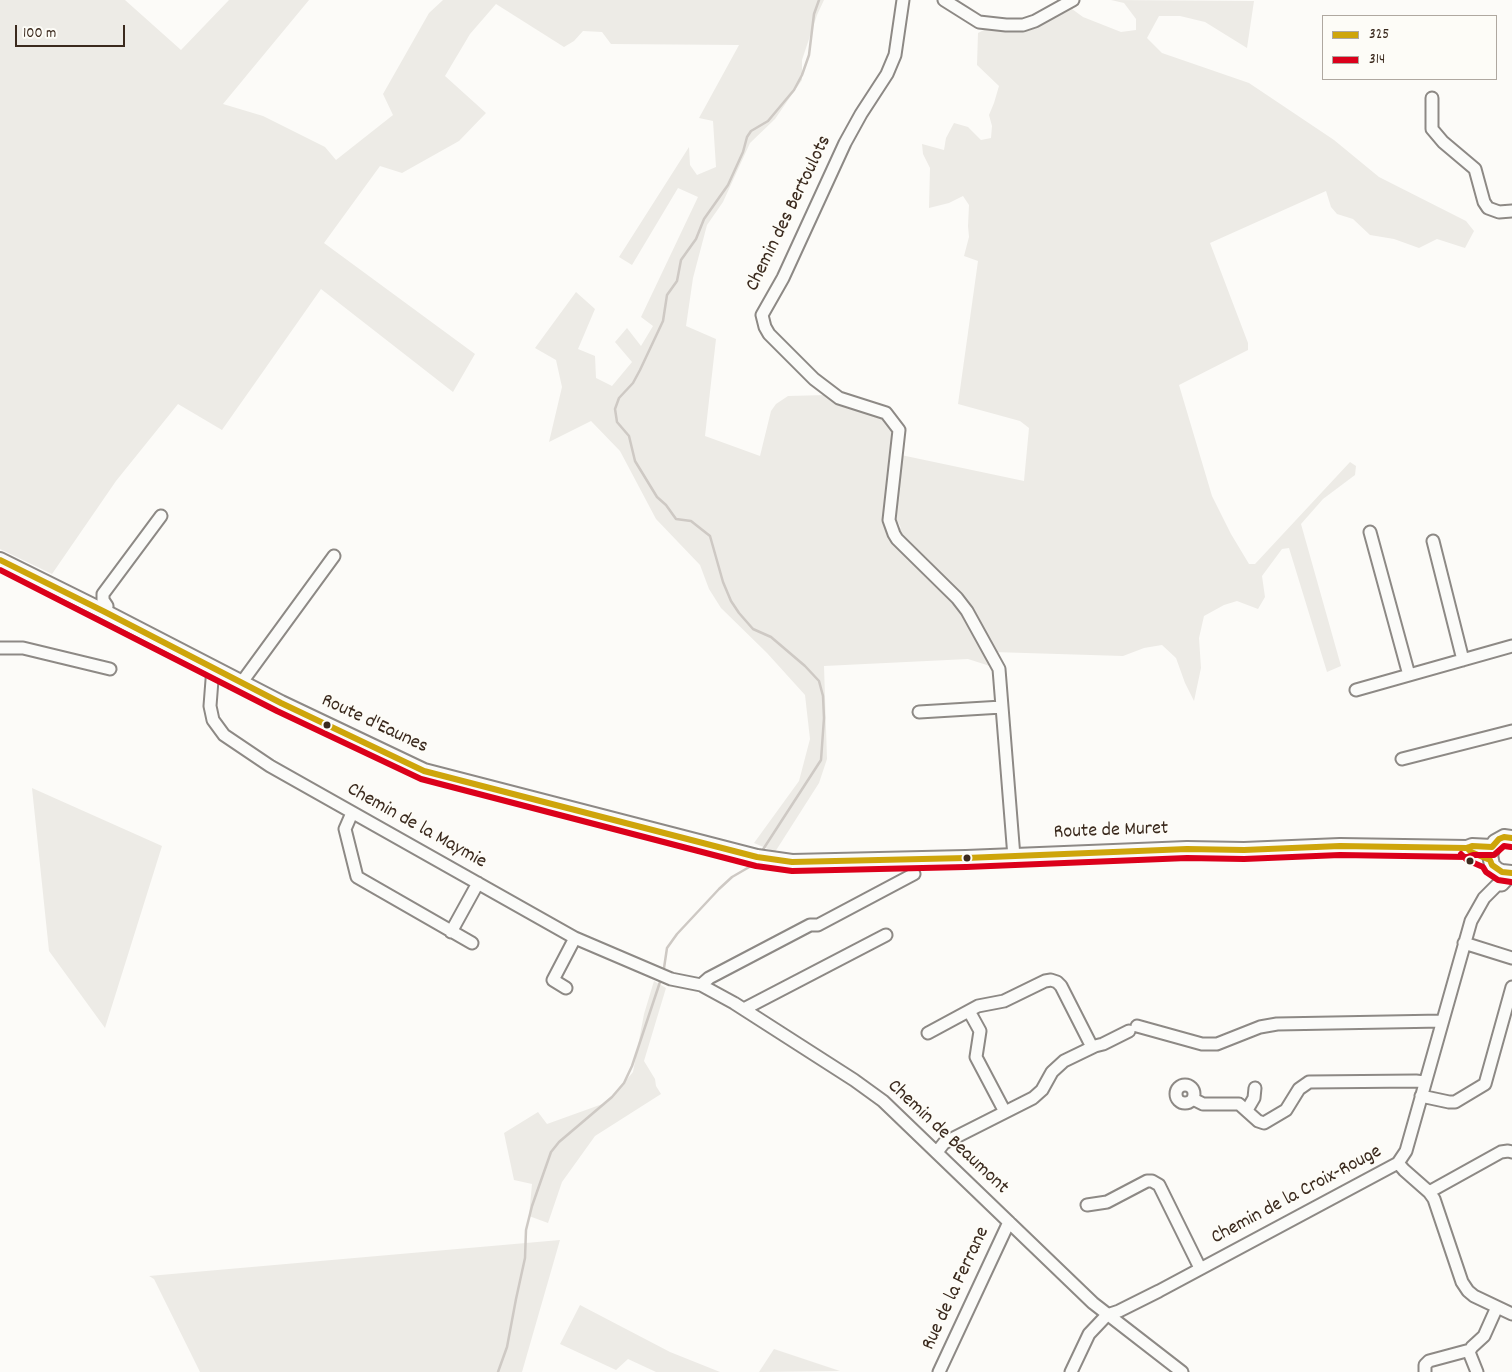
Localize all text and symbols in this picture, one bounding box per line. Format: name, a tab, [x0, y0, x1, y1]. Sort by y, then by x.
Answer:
scale bar	[18, 15, 128, 47]
legend	[1322, 15, 1497, 80]
text: 100 m	[23, 23, 56, 45]
text: 325	[1369, 24, 1389, 46]
text: 314	[1369, 49, 1385, 71]
street label: Chemin des Bertoulots	[742, 132, 838, 296]
street label: Route d'Eaunes	[317, 690, 431, 760]
unlabelled marker	[322, 720, 332, 730]
street label: Chemin de la Maymie	[342, 779, 490, 875]
street label: Route de Muret	[1053, 818, 1169, 846]
unlabelled marker	[962, 853, 972, 863]
unlabelled marker	[1465, 856, 1475, 866]
street label: Chemin de Beaumont	[881, 1076, 1013, 1200]
street label: Chemin de la Croix-Rouge	[1208, 1141, 1386, 1251]
street label: Rue de la Ferrane	[918, 1224, 996, 1354]

